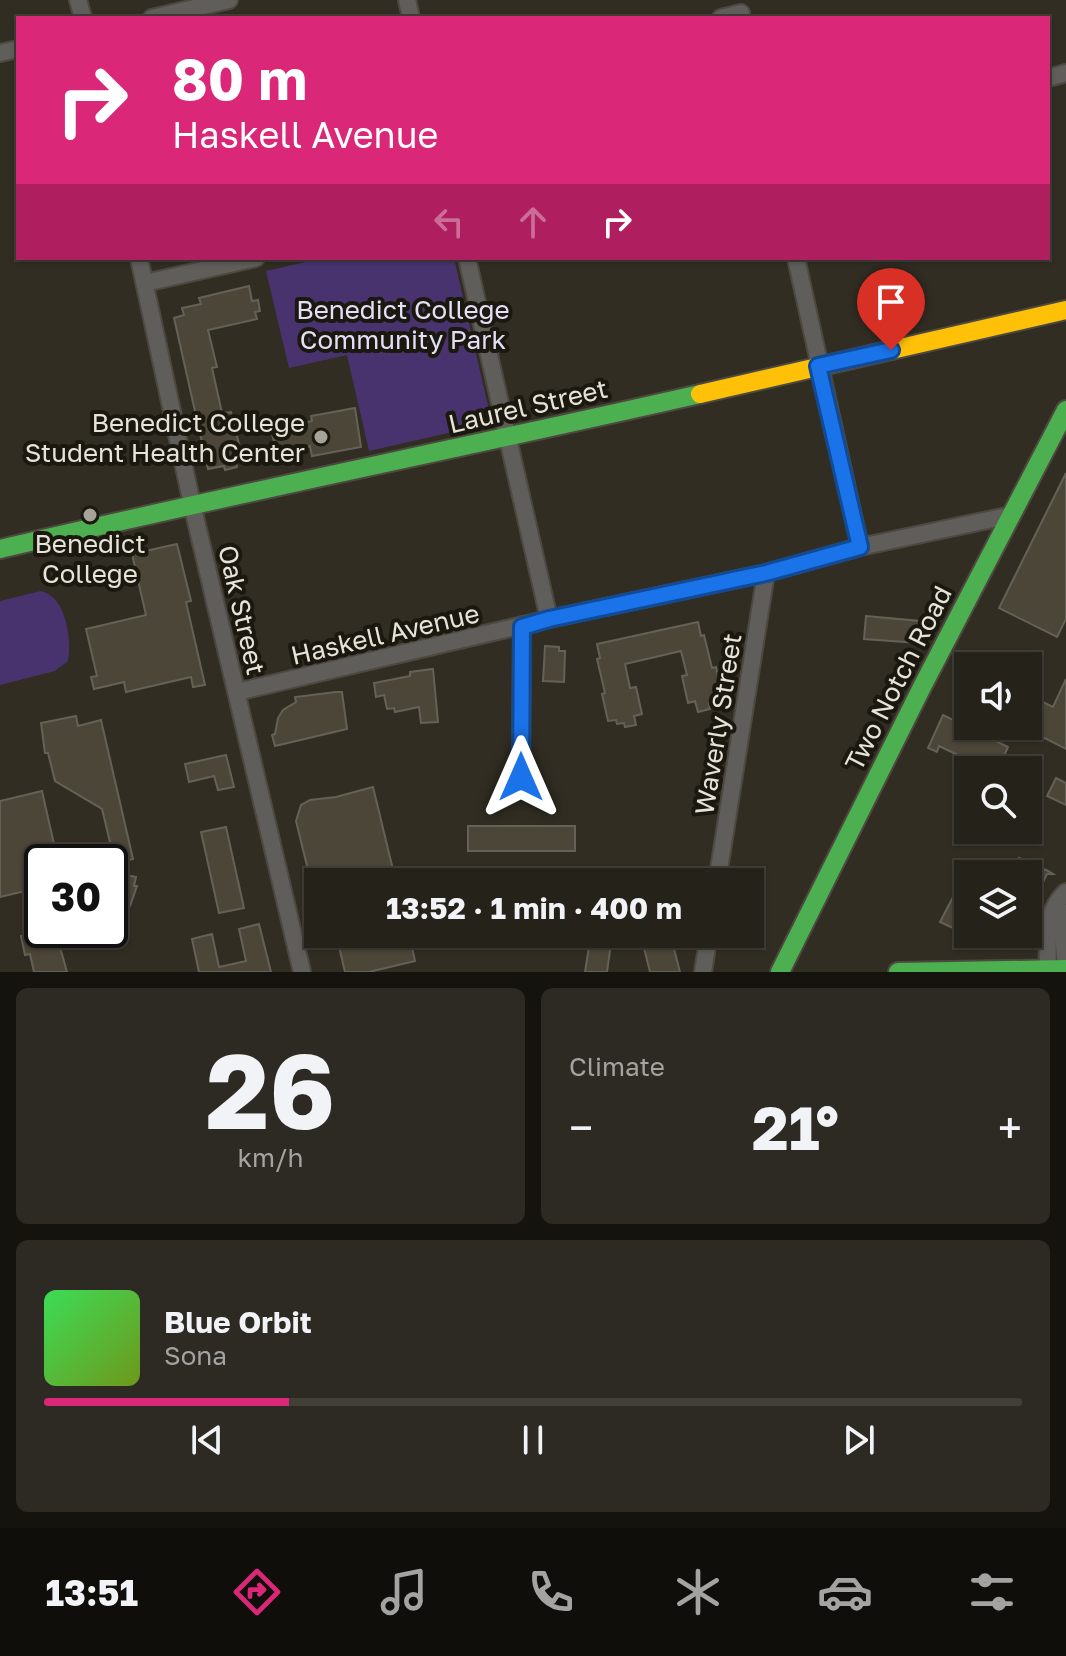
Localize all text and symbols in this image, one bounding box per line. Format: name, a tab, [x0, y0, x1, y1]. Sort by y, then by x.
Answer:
text: 80 m	[172, 45, 307, 112]
icon: right	[40, 48, 144, 152]
text: Haskell Avenue	[172, 113, 438, 156]
icon: left	[427, 200, 471, 244]
icon: ahead	[511, 200, 555, 244]
icon: right	[595, 200, 639, 244]
pin	[857, 268, 925, 350]
icon: arrive	[869, 280, 913, 324]
park label: Benedict College Community Park	[296, 294, 510, 355]
street label: Laurel Street	[445, 373, 611, 439]
place label: Benedict College Student Health Center	[25, 407, 305, 468]
marker: Benedict College Student Health Center	[312, 428, 330, 446]
marker: Benedict College	[81, 506, 99, 524]
place label: Benedict College	[34, 528, 146, 589]
street label: Oak Street	[212, 542, 272, 678]
street label: Two Notch Road	[838, 581, 958, 775]
street label: Haskell Avenue	[288, 597, 482, 671]
street label: Waverly Street	[688, 631, 748, 817]
map controls	[954, 652, 1042, 948]
button: sound	[954, 652, 1042, 740]
position arrow	[479, 735, 563, 819]
button: search	[954, 756, 1042, 844]
speed limit sign: 30	[24, 844, 128, 948]
button: layers	[954, 860, 1042, 948]
text: 13:52 · 1 min · 400 m	[386, 890, 682, 926]
text: 26	[206, 1027, 335, 1152]
text: Climate	[569, 1051, 665, 1082]
text: 21°	[752, 1091, 839, 1163]
text: −	[569, 1101, 593, 1154]
text: +	[998, 1101, 1022, 1154]
text: km/h	[237, 1142, 304, 1173]
text: Blue Orbit	[164, 1304, 312, 1340]
text: Sona	[164, 1340, 227, 1371]
icon: previous	[185, 1418, 229, 1462]
icon: pause	[511, 1418, 555, 1462]
icon: next	[837, 1418, 881, 1462]
icon: directions	[229, 1564, 285, 1620]
icon: music	[376, 1564, 432, 1620]
icon: phone	[523, 1564, 579, 1620]
icon: climate	[670, 1564, 726, 1620]
icon: car	[817, 1564, 873, 1620]
icon: filters	[964, 1564, 1020, 1620]
text: 13:51	[46, 1571, 138, 1614]

